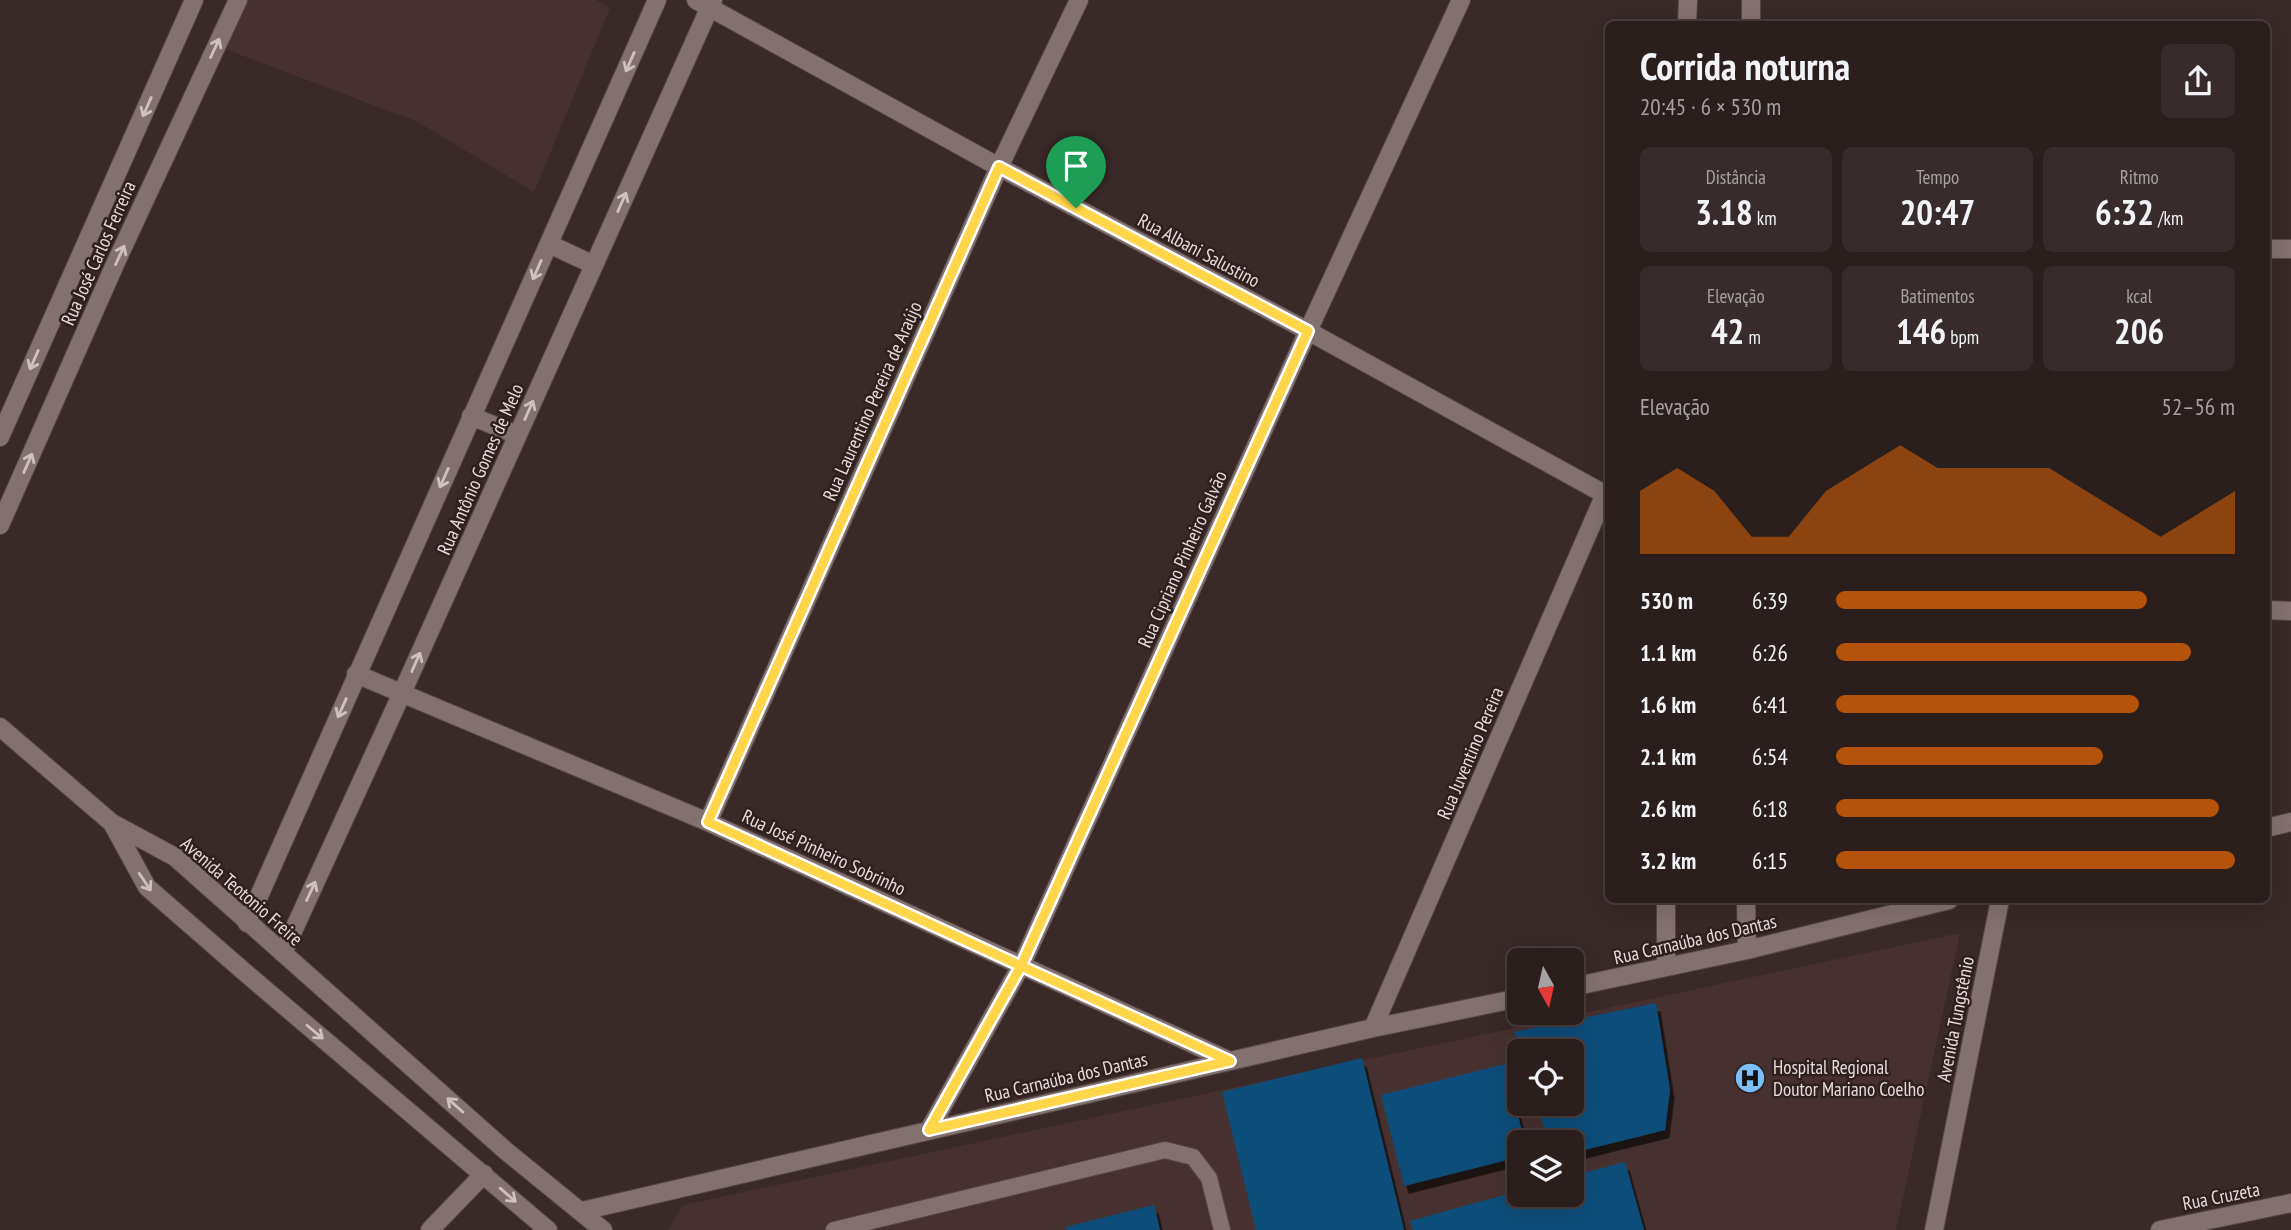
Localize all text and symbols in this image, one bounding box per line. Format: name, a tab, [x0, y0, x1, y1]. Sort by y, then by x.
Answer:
one-way arrow	[209, 38, 222, 59]
text: Corrida noturna	[1640, 41, 1850, 90]
button: share	[2161, 44, 2235, 118]
one-way arrow	[623, 51, 636, 73]
text: 20:45 · 6 × 530 m	[1640, 92, 1781, 121]
one-way arrow	[140, 96, 153, 118]
pin	[1046, 136, 1106, 208]
icon: arrive	[1057, 147, 1095, 185]
text: Distância	[1706, 165, 1766, 189]
text: Tempo	[1916, 165, 1959, 189]
text: Ritmo	[2120, 165, 2159, 189]
street label: Rua José Carlos Ferreira	[55, 177, 141, 329]
text: 3.18	[1695, 189, 1753, 235]
text: 20:47	[1900, 189, 1975, 235]
text: 6:32	[2095, 189, 2154, 235]
one-way arrow	[616, 192, 629, 213]
text: km	[1753, 206, 1777, 230]
text: /km	[2154, 206, 2183, 230]
street label: Rua Albani Salustino	[1134, 208, 1264, 292]
one-way arrow	[114, 245, 127, 266]
one-way arrow	[530, 259, 543, 281]
text: Elevação	[1707, 284, 1765, 308]
text: Batimentos	[1900, 284, 1975, 308]
text: kcal	[2126, 284, 2152, 308]
street label: Rua Laurentino Pereira de Araújo	[817, 298, 927, 504]
text: 42	[1711, 308, 1744, 354]
text: 146	[1896, 308, 1946, 354]
text: 206	[2114, 308, 2164, 354]
text: m	[1744, 325, 1761, 349]
text: bpm	[1946, 325, 1979, 349]
one-way arrow	[27, 349, 40, 370]
street label: Rua Antônio Gomes de Melo	[431, 380, 529, 558]
text: Elevação	[1640, 392, 1710, 421]
text: 52–56 m	[2162, 392, 2235, 421]
one-way arrow	[523, 399, 536, 421]
one-way arrow	[22, 452, 35, 474]
one-way arrow	[437, 467, 450, 488]
street label: Rua Cipriano Pinheiro Galvão	[1132, 467, 1232, 651]
text: 530 m	[1640, 586, 1693, 615]
text: 6:39	[1752, 586, 1788, 615]
text: 1.1 km	[1640, 638, 1696, 667]
text: 6:26	[1752, 638, 1788, 667]
one-way arrow	[410, 652, 423, 673]
street label: Rua Juventino Pereira	[1431, 683, 1509, 823]
text: 1.6 km	[1640, 690, 1696, 719]
text: 6:41	[1752, 690, 1788, 719]
one-way arrow	[335, 697, 348, 718]
text: 2.1 km	[1640, 742, 1696, 771]
text: 6:54	[1752, 742, 1788, 771]
text: 2.6 km	[1640, 794, 1696, 823]
text: 6:18	[1752, 794, 1788, 823]
street label: Rua José Pinheiro Sobrinho	[738, 804, 910, 900]
street label: Avenida Teotonio Freire	[176, 831, 308, 951]
text: 3.2 km	[1640, 846, 1696, 875]
text: 6:15	[1752, 846, 1788, 875]
one-way arrow	[138, 872, 152, 891]
one-way arrow	[305, 881, 319, 902]
street label: Rua Carnaúba dos Dantas	[1611, 909, 1779, 969]
north arrow	[1507, 948, 1584, 1026]
map controls	[1507, 948, 1584, 1207]
street label: Avenida Tungstênio	[1931, 954, 1979, 1084]
one-way arrow	[306, 1024, 324, 1040]
button: locate	[1507, 1039, 1584, 1116]
street label: Rua Carnaúba dos Dantas	[982, 1047, 1150, 1107]
place label: Hospital Regional Doutor Mariano Coelho	[1773, 1055, 1924, 1101]
hospital icon: Hospital Regional Doutor Mariano Coelho	[1733, 1061, 1767, 1095]
one-way arrow	[446, 1097, 464, 1113]
button: layers	[1507, 1130, 1584, 1207]
street label: Rua Cruzeta	[2180, 1177, 2262, 1215]
one-way arrow	[498, 1187, 516, 1203]

